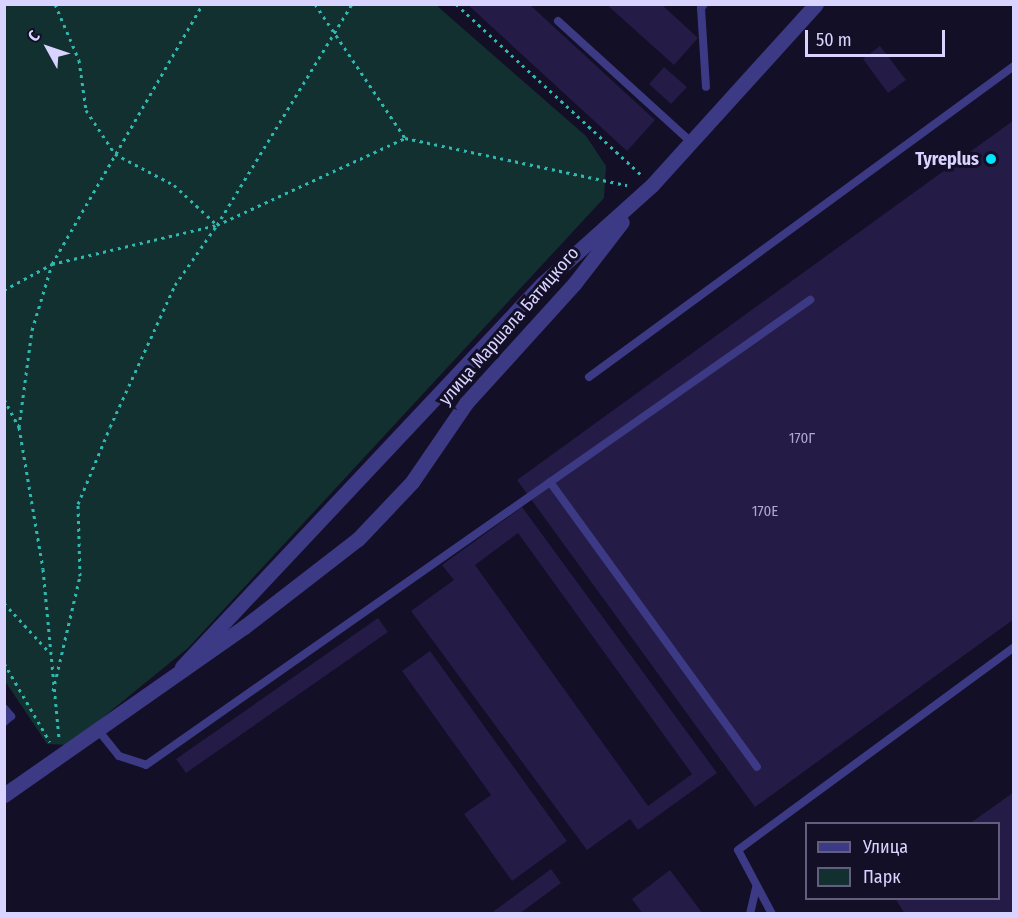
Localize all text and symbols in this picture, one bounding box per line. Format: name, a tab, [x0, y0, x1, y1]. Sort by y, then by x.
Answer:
north arrow	[18, 18, 78, 78]
scale bar	[808, 18, 948, 56]
text: С	[24, 27, 44, 45]
text: 50 m	[816, 29, 852, 51]
place label: Tyreplus	[915, 148, 979, 170]
marker: Tyreplus	[984, 152, 998, 166]
street label: улица Маршала Батицкого	[434, 242, 584, 410]
house number: 170Г	[789, 430, 815, 448]
house number: 170Е	[752, 503, 778, 521]
legend	[805, 822, 1000, 900]
text: Улица	[863, 836, 908, 858]
text: Парк	[863, 866, 901, 888]

